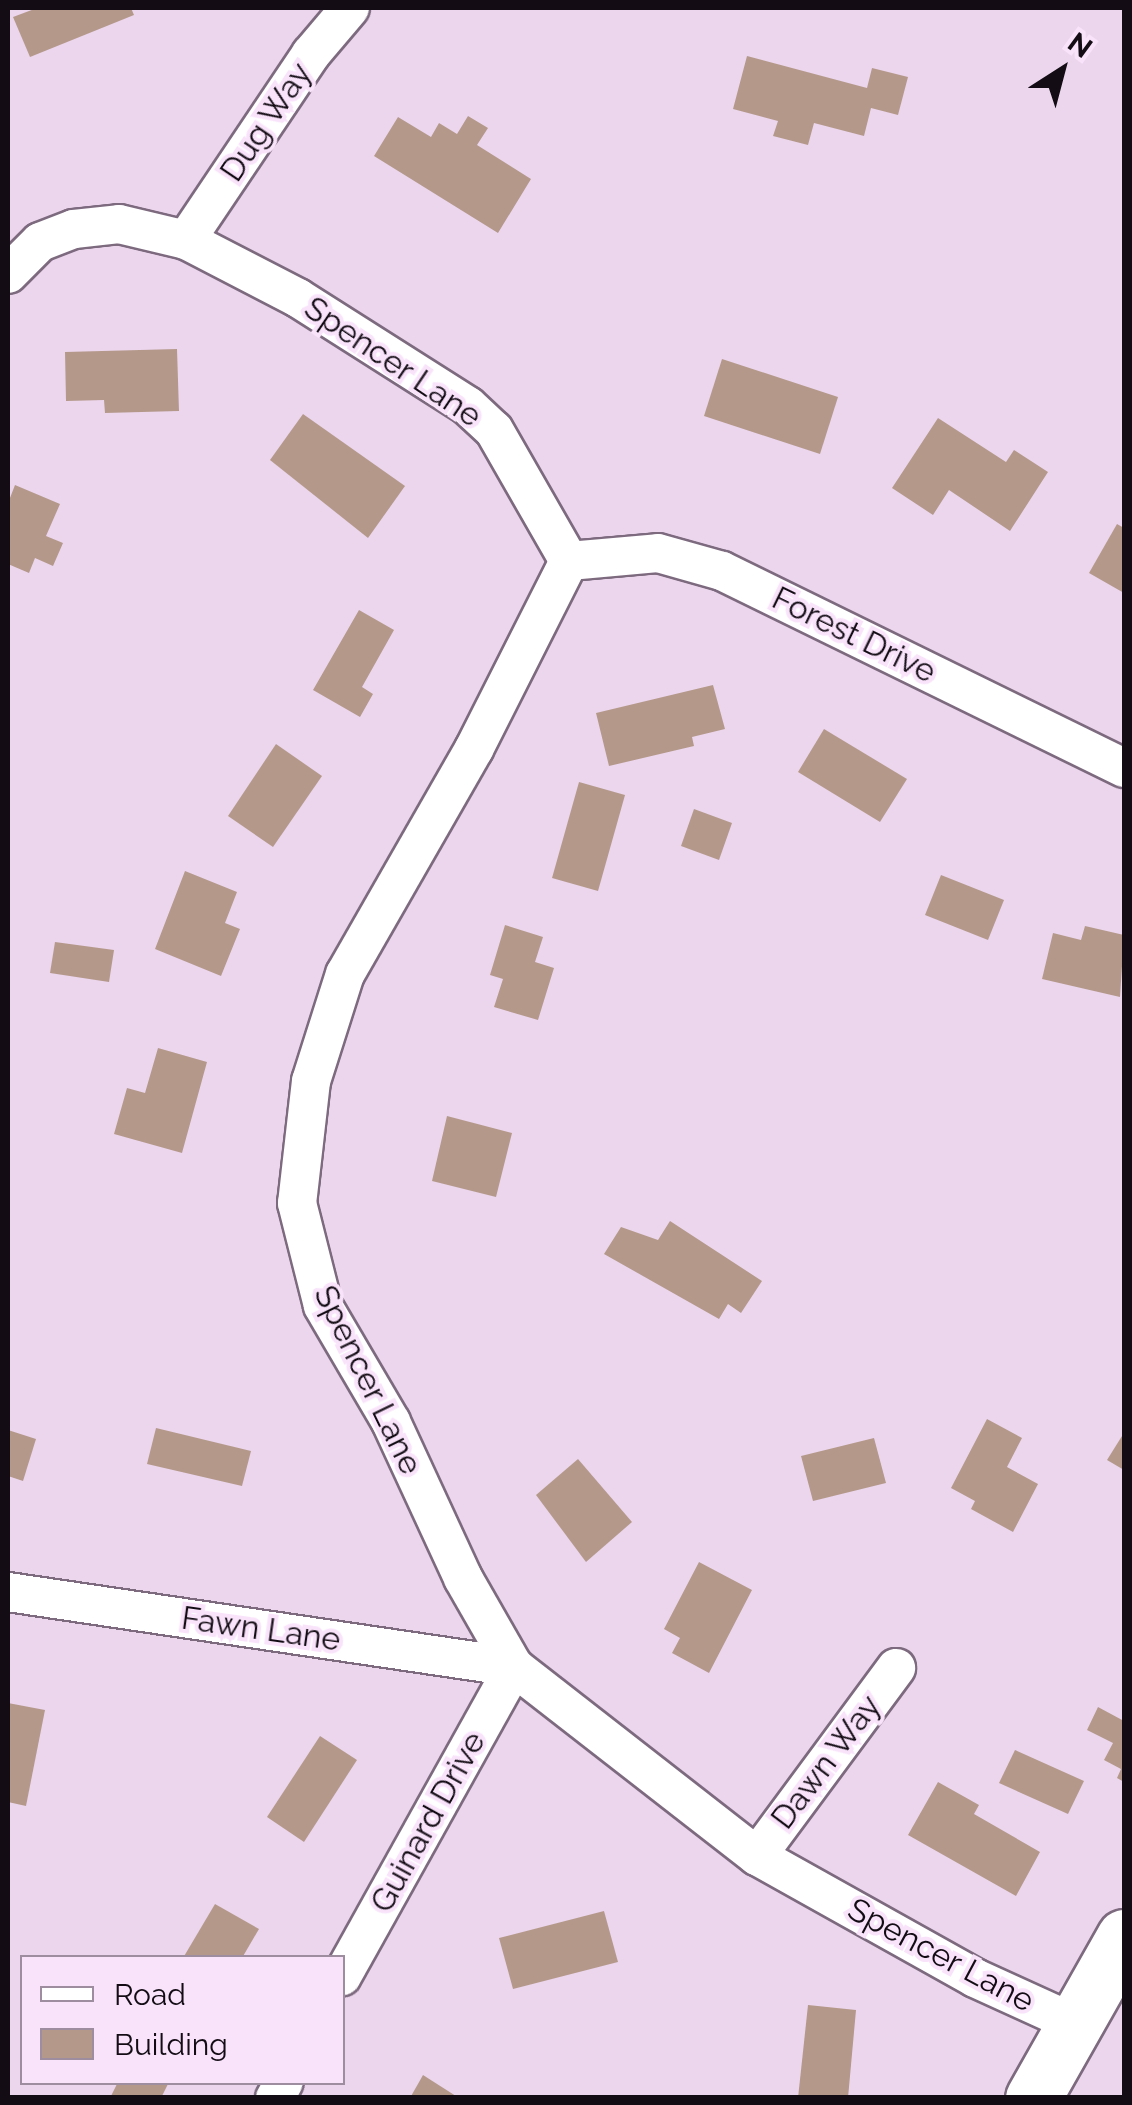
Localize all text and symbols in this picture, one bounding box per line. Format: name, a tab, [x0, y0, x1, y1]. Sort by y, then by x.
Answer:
north arrow	[1012, 20, 1112, 120]
text: N	[1062, 26, 1098, 65]
street label: Dug Way	[212, 55, 320, 189]
street label: Spencer Lane	[297, 289, 489, 435]
street label: Forest Drive	[766, 579, 942, 691]
street label: Spencer Lane	[306, 1279, 430, 1481]
street label: Fawn Lane	[179, 1599, 343, 1659]
street label: Dawn Way	[763, 1687, 889, 1837]
street label: Guinard Drive	[363, 1725, 493, 1919]
street label: Spencer Lane	[841, 1890, 1041, 2020]
legend	[20, 1955, 345, 2085]
text: Road	[114, 1977, 186, 2012]
text: Building	[114, 2027, 228, 2062]

